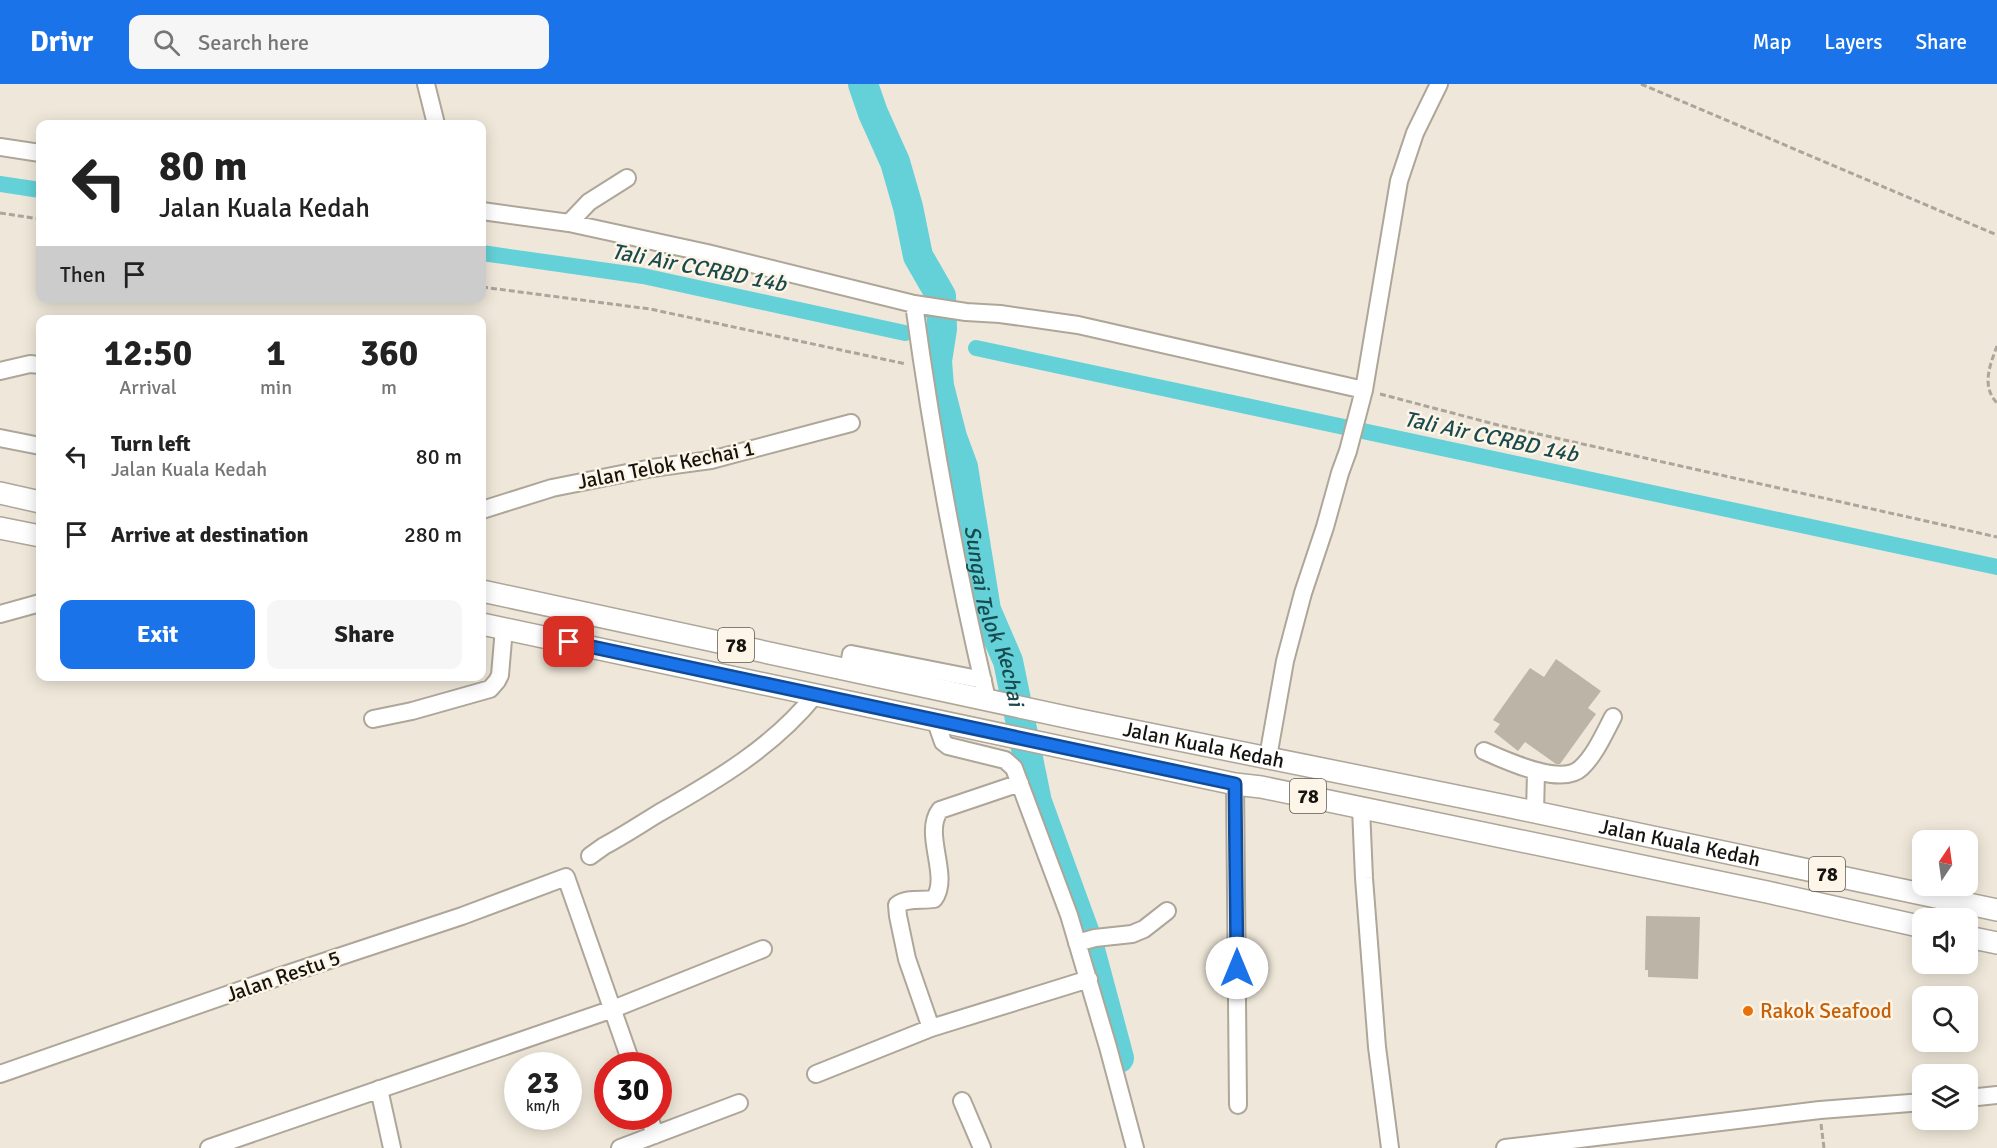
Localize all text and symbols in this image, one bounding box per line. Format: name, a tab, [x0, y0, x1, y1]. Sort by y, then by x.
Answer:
search box	[129, 15, 549, 69]
text: Drivr	[30, 25, 93, 59]
icon: search	[150, 26, 183, 59]
text: Search here	[198, 29, 309, 56]
text: Map	[1753, 29, 1791, 55]
text: Layers	[1824, 29, 1882, 55]
text: Share	[1915, 29, 1967, 55]
text: 80 m	[159, 141, 248, 192]
icon: left	[60, 144, 138, 222]
text: Jalan Kuala Kedah	[159, 192, 370, 225]
water label: Tali Air CCRBD 14b	[609, 237, 790, 298]
icon: arrive	[118, 258, 151, 291]
text: Then	[60, 261, 106, 288]
text: 12:50	[104, 331, 192, 376]
text: 1	[266, 331, 286, 376]
text: 360	[360, 331, 418, 376]
text: Arrival	[119, 375, 177, 400]
text: min	[260, 375, 292, 400]
text: m	[381, 375, 397, 400]
water label: Tali Air CCRBD 14b	[1401, 405, 1582, 468]
text: Turn left	[111, 430, 191, 457]
street label: Jalan Telok Kechai 1	[575, 435, 757, 495]
icon: left	[60, 440, 93, 473]
text: 80 m	[416, 443, 462, 470]
text: Jalan Kuala Kedah	[111, 457, 267, 482]
icon: arrive	[60, 518, 93, 551]
text: Arrive at destination	[111, 521, 308, 548]
text: 280 m	[404, 521, 462, 548]
water label: Sungai Telok Kechai	[959, 523, 1030, 710]
button: Exit	[60, 600, 255, 669]
button: Share	[267, 600, 462, 669]
pin	[543, 616, 594, 667]
icon: arrive	[552, 625, 585, 658]
road number: 78	[718, 628, 754, 662]
street label: Jalan Kuala Kedah	[1121, 716, 1287, 774]
road number: 78	[1290, 779, 1326, 813]
street label: Jalan Kuala Kedah	[1597, 813, 1763, 873]
north arrow	[1912, 830, 1978, 896]
map controls	[1912, 830, 1978, 1130]
road number: 78	[1809, 857, 1845, 891]
button: sound	[1912, 908, 1978, 974]
position arrow	[1205, 936, 1269, 1000]
street label: Jalan Restu 5	[222, 944, 344, 1008]
button: search	[1912, 986, 1978, 1052]
place label: Rakok Seafood	[1760, 998, 1892, 1024]
marker: Rakok Seafood	[1741, 1004, 1755, 1018]
speed limit sign: 30	[594, 1052, 672, 1130]
button: layers	[1912, 1064, 1978, 1130]
text: 23	[527, 1065, 559, 1102]
text: km/h	[526, 1097, 560, 1115]

